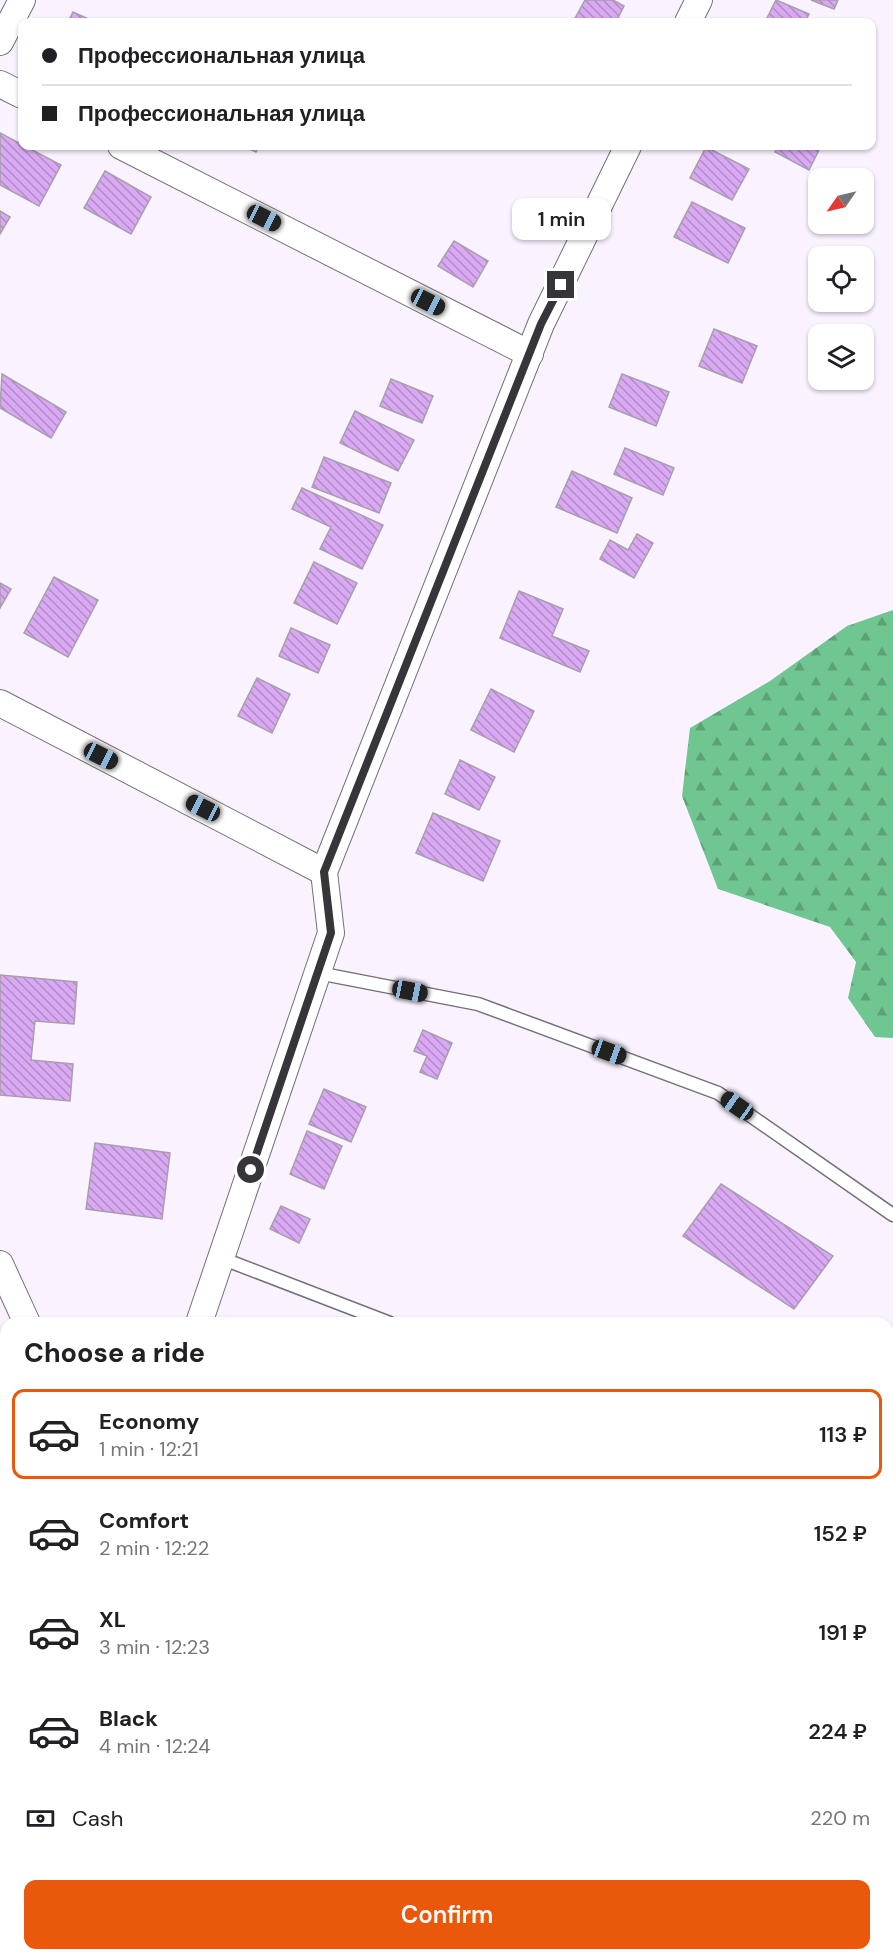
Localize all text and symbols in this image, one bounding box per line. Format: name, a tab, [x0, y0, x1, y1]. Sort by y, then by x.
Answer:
text: Профессиональная улица	[78, 41, 365, 70]
text: Профессиональная улица	[78, 99, 365, 128]
north arrow	[808, 168, 874, 234]
map controls	[808, 168, 874, 390]
callout: 1 min	[512, 198, 610, 240]
car	[244, 202, 284, 234]
text: 1 min	[538, 206, 585, 232]
button: locate	[808, 246, 874, 312]
route end	[547, 271, 574, 298]
car	[408, 286, 448, 318]
button: layers	[808, 324, 874, 390]
car	[81, 740, 121, 772]
car	[183, 792, 223, 824]
car	[391, 979, 429, 1003]
car	[589, 1037, 629, 1067]
car	[717, 1088, 757, 1124]
route start	[237, 1156, 264, 1183]
text: Choose a ride	[24, 1335, 205, 1370]
icon: car	[27, 1407, 81, 1461]
text: Economy	[99, 1407, 199, 1436]
text: 113 ₽	[819, 1420, 867, 1449]
text: 1 min · 12:21	[99, 1436, 199, 1462]
icon: car	[27, 1506, 81, 1560]
text: Comfort	[99, 1506, 189, 1535]
text: 152 ₽	[814, 1519, 867, 1548]
text: 2 min · 12:22	[99, 1535, 209, 1561]
icon: car	[27, 1605, 81, 1659]
text: XL	[99, 1605, 126, 1634]
text: 191 ₽	[818, 1618, 867, 1647]
text: 3 min · 12:23	[99, 1634, 210, 1660]
icon: car	[27, 1704, 81, 1758]
text: Black	[99, 1704, 158, 1733]
text: 224 ₽	[808, 1717, 867, 1746]
text: 4 min · 12:24	[99, 1733, 210, 1759]
icon: cash	[24, 1802, 57, 1835]
text: Cash	[72, 1804, 123, 1833]
text: 220 m	[810, 1805, 870, 1831]
button: Confirm	[24, 1880, 870, 1949]

